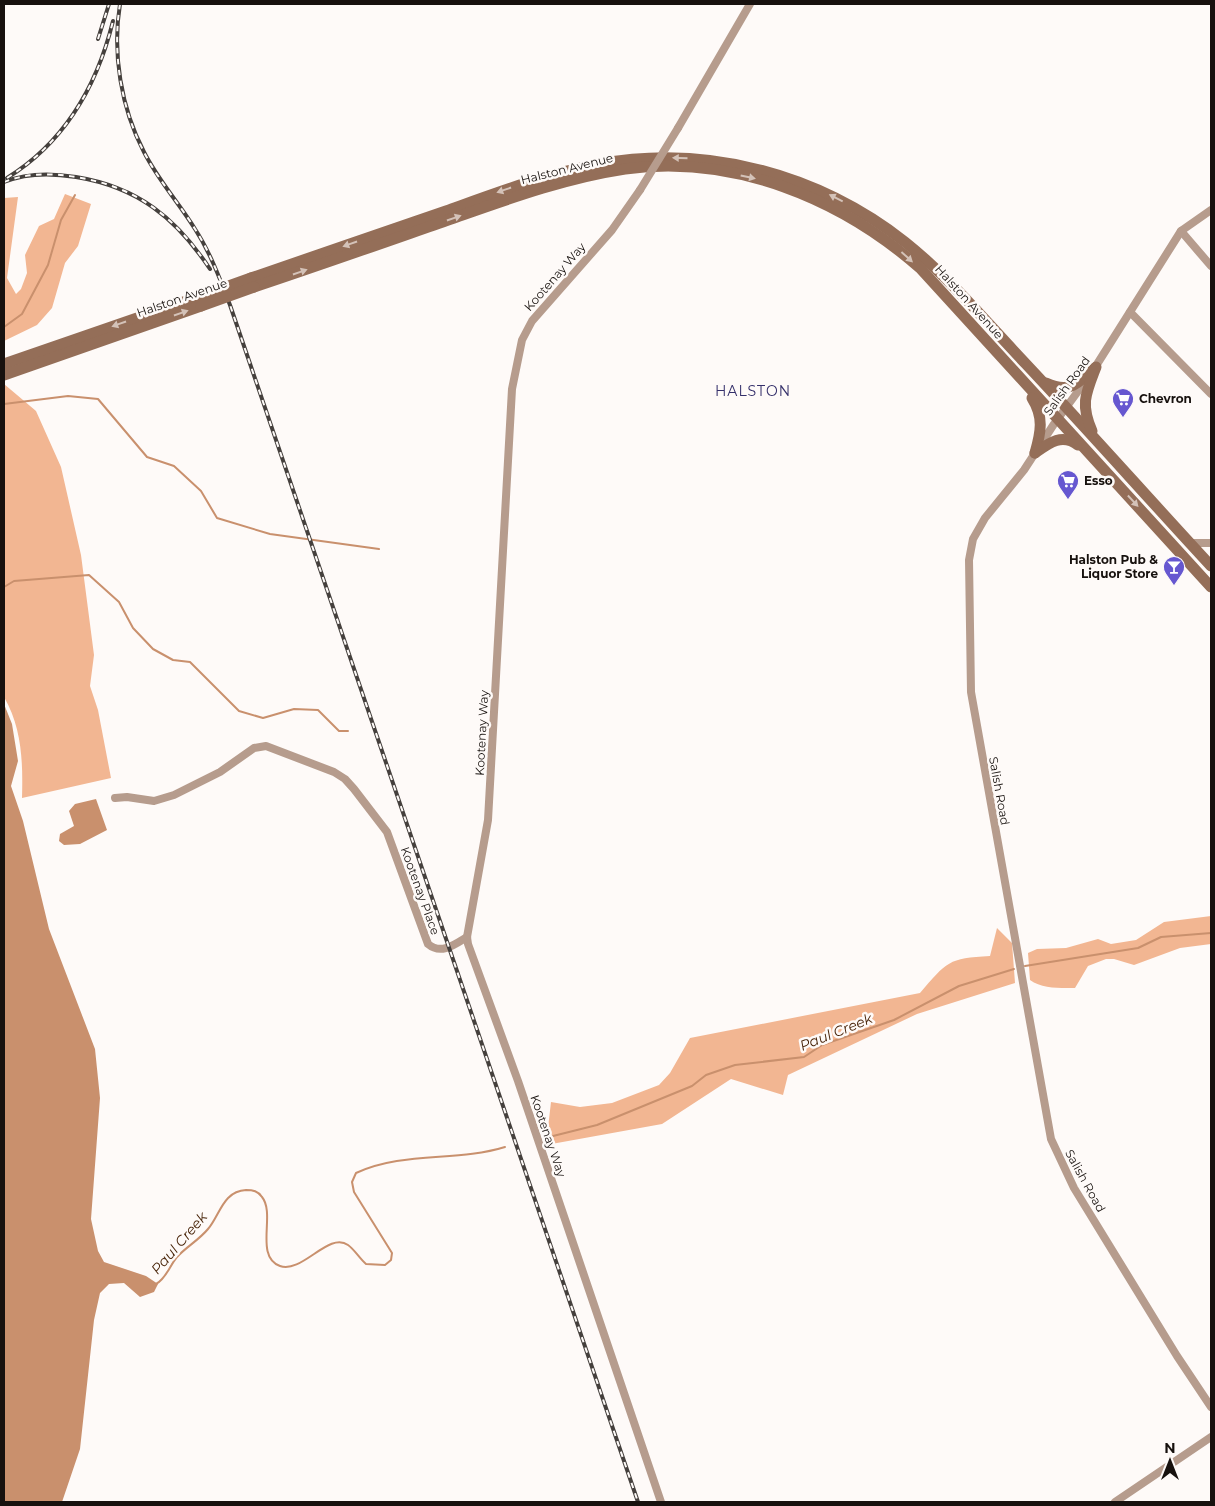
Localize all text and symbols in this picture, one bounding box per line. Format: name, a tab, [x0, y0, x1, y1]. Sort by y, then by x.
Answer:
street label: Halston Avenue	[519, 150, 615, 187]
one-way arrow	[672, 154, 688, 162]
one-way arrow	[741, 173, 756, 181]
one-way arrow	[496, 187, 511, 195]
one-way arrow	[829, 194, 843, 202]
one-way arrow	[446, 214, 461, 221]
street label: Kootenay Way	[521, 239, 589, 314]
one-way arrow	[343, 241, 358, 248]
one-way arrow	[901, 251, 913, 263]
street label: Halston Avenue	[932, 261, 1007, 342]
one-way arrow	[293, 268, 308, 276]
street label: Halston Avenue	[135, 275, 229, 320]
one-way arrow	[174, 309, 189, 317]
one-way arrow	[111, 320, 126, 328]
street label: Salish Road	[1040, 353, 1093, 418]
district label: HALSTON	[715, 382, 791, 400]
supermarket icon: Chevron	[1111, 387, 1135, 418]
place label: Chevron	[1139, 391, 1192, 406]
supermarket icon: Esso	[1056, 469, 1080, 500]
place label: Esso	[1084, 473, 1113, 488]
one-way arrow	[1127, 495, 1139, 507]
place label: Halston Pub & Liquor Store	[1069, 552, 1158, 581]
bar icon: Halston Pub & Liquor Store	[1162, 555, 1186, 586]
street label: Kootenay Way	[472, 689, 491, 776]
street label: Salish Road	[986, 755, 1013, 826]
street label: Kootenay Place	[398, 845, 443, 937]
water label: Paul Creek	[797, 1009, 876, 1055]
street label: Kootenay Way	[527, 1093, 570, 1179]
street label: Salish Road	[1062, 1147, 1109, 1215]
water label: Paul Creek	[147, 1208, 211, 1278]
north arrow	[1145, 1436, 1195, 1486]
text: N	[1164, 1439, 1176, 1457]

